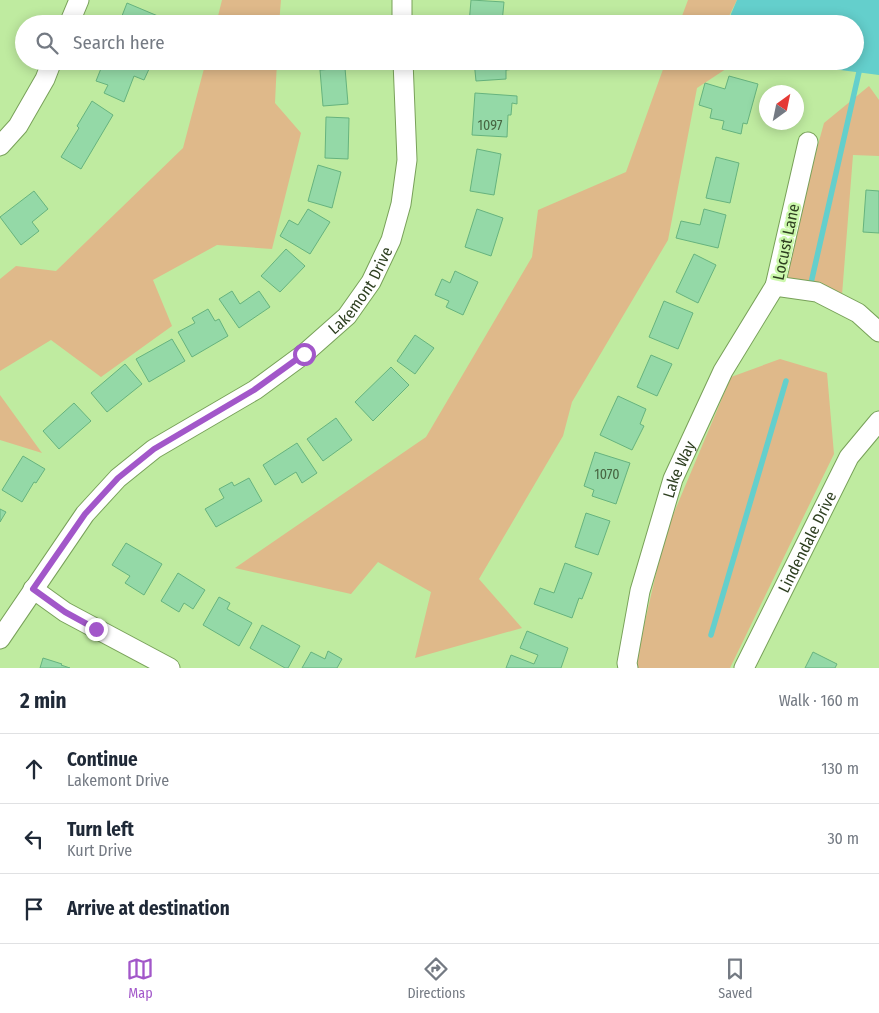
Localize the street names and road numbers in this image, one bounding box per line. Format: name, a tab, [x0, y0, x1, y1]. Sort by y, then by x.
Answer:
street label: Locust Lane	[769, 202, 803, 282]
street label: Lakemont Drive	[324, 243, 396, 338]
street label: Lake Way	[658, 437, 699, 500]
street label: Lindendale Drive	[774, 488, 840, 595]

